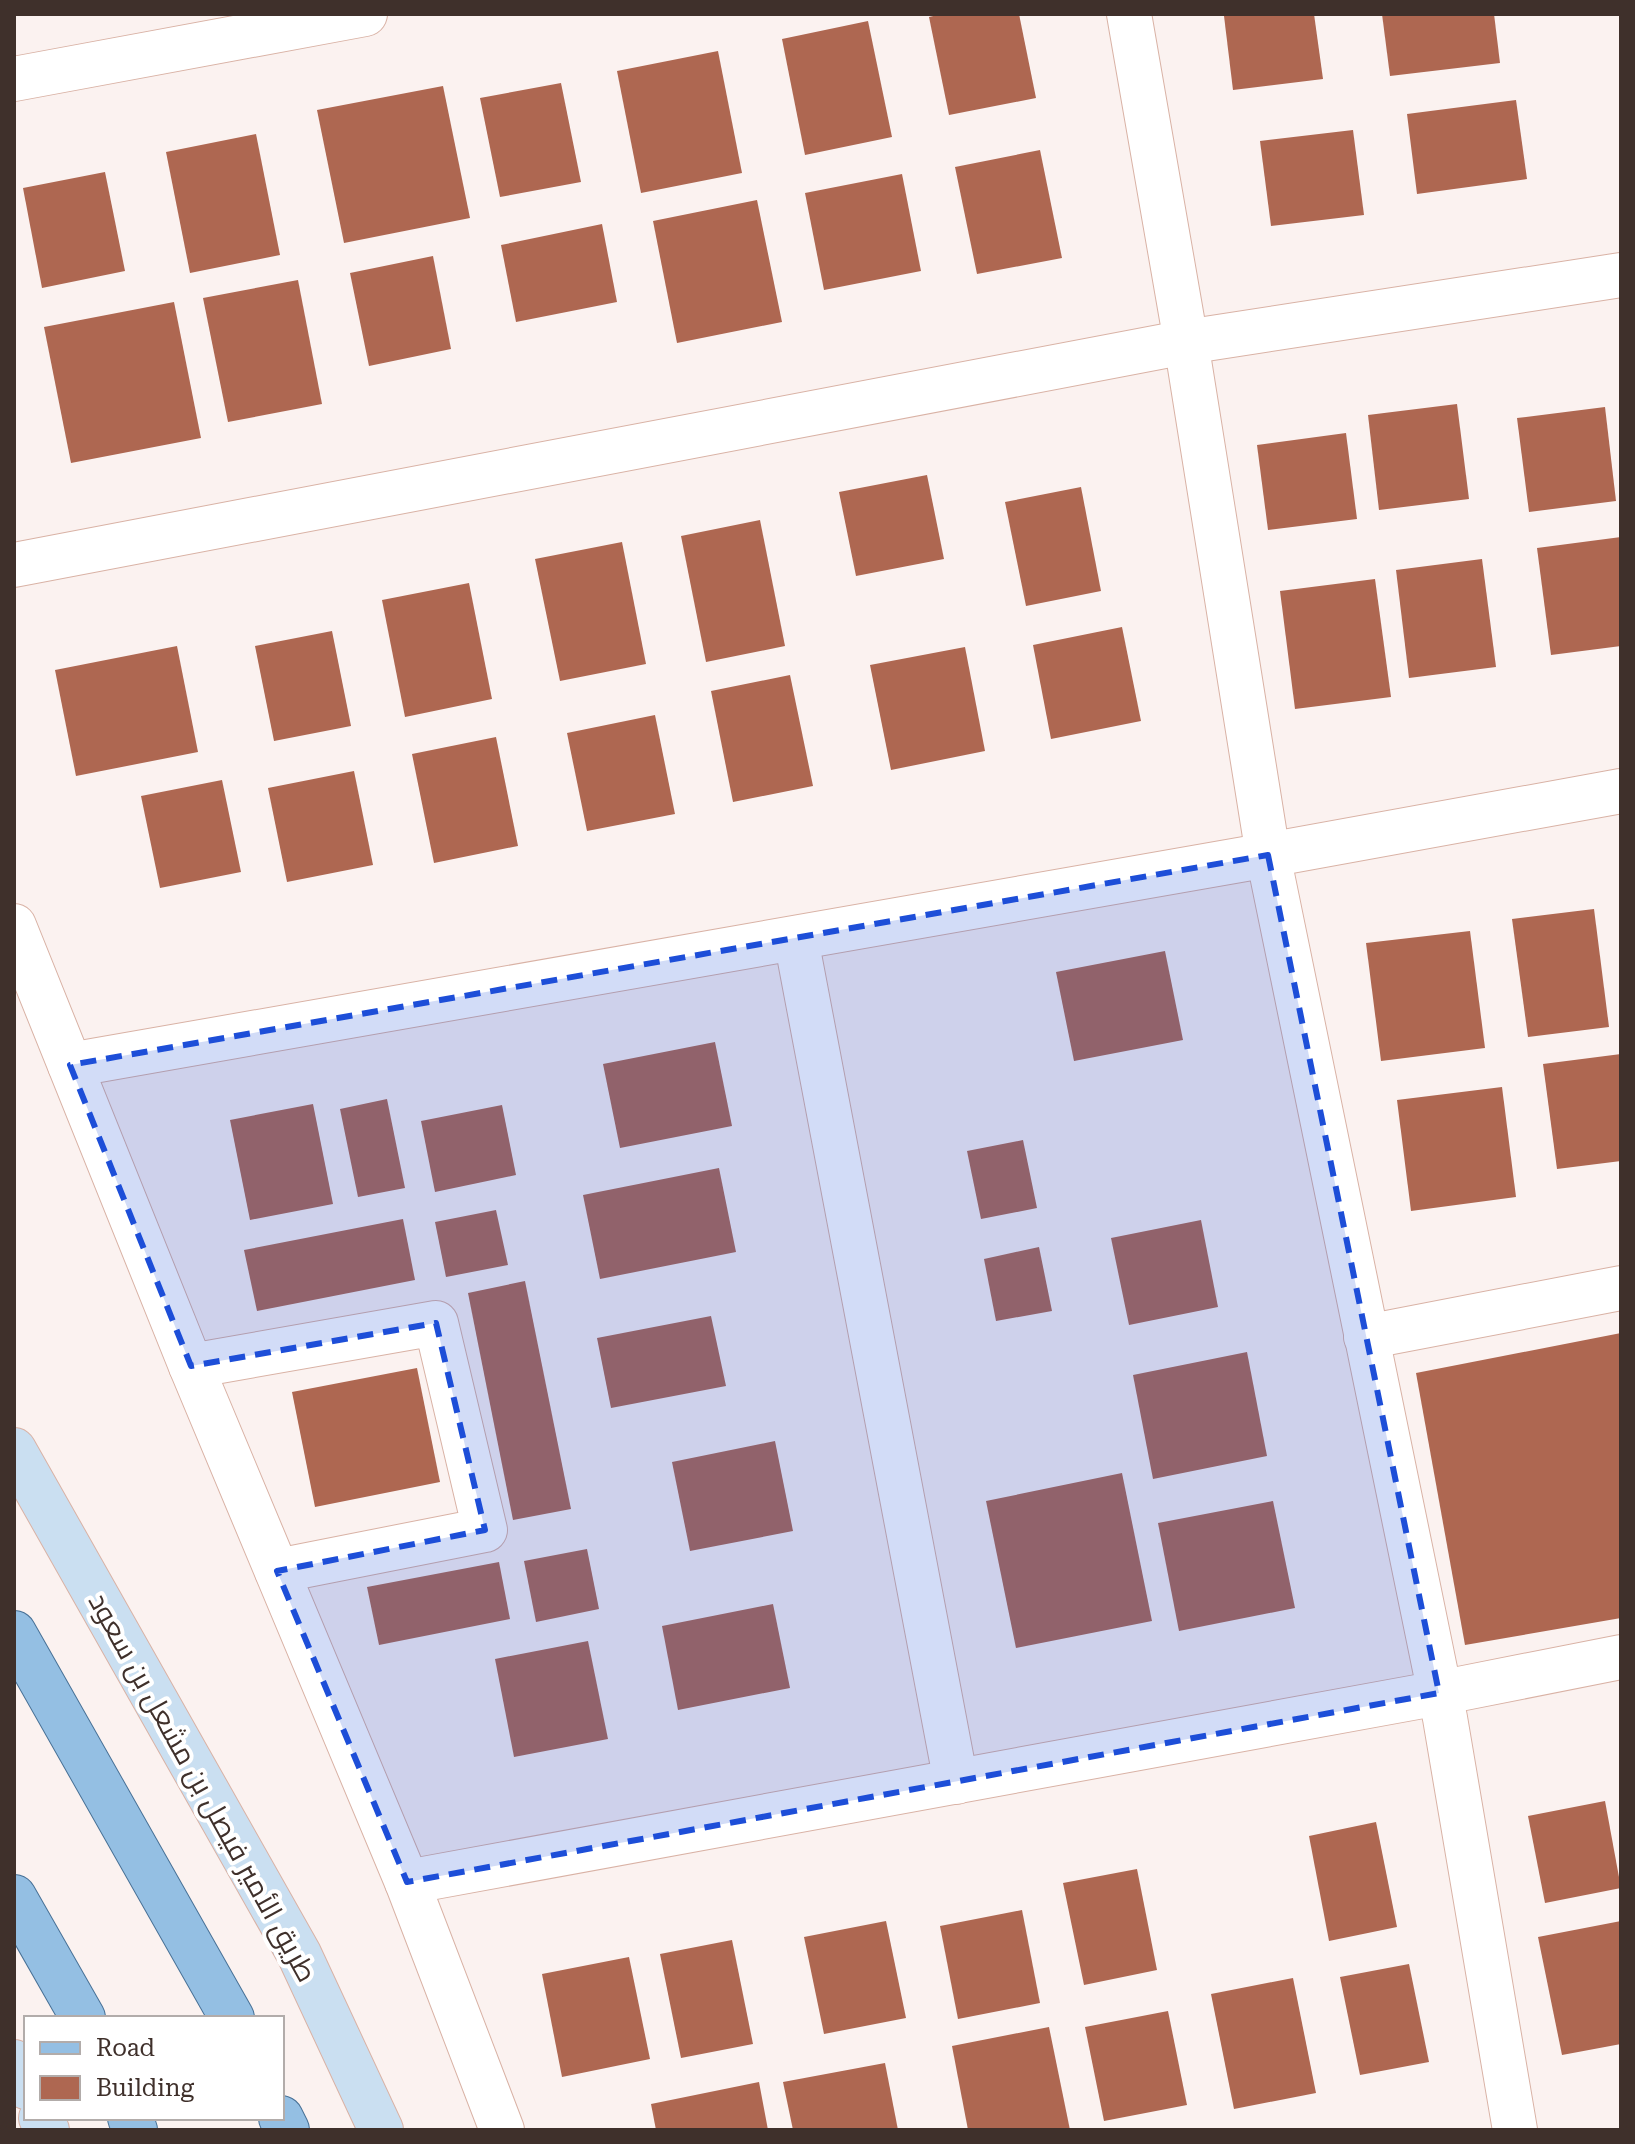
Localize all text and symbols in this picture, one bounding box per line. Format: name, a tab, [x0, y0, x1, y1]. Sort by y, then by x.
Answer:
street label: طريق الأمير فيصل بن مشعل بن سعود	[82, 1587, 324, 1987]
legend	[24, 2016, 284, 2120]
text: Road	[96, 2034, 155, 2062]
text: Building	[96, 2074, 194, 2102]

